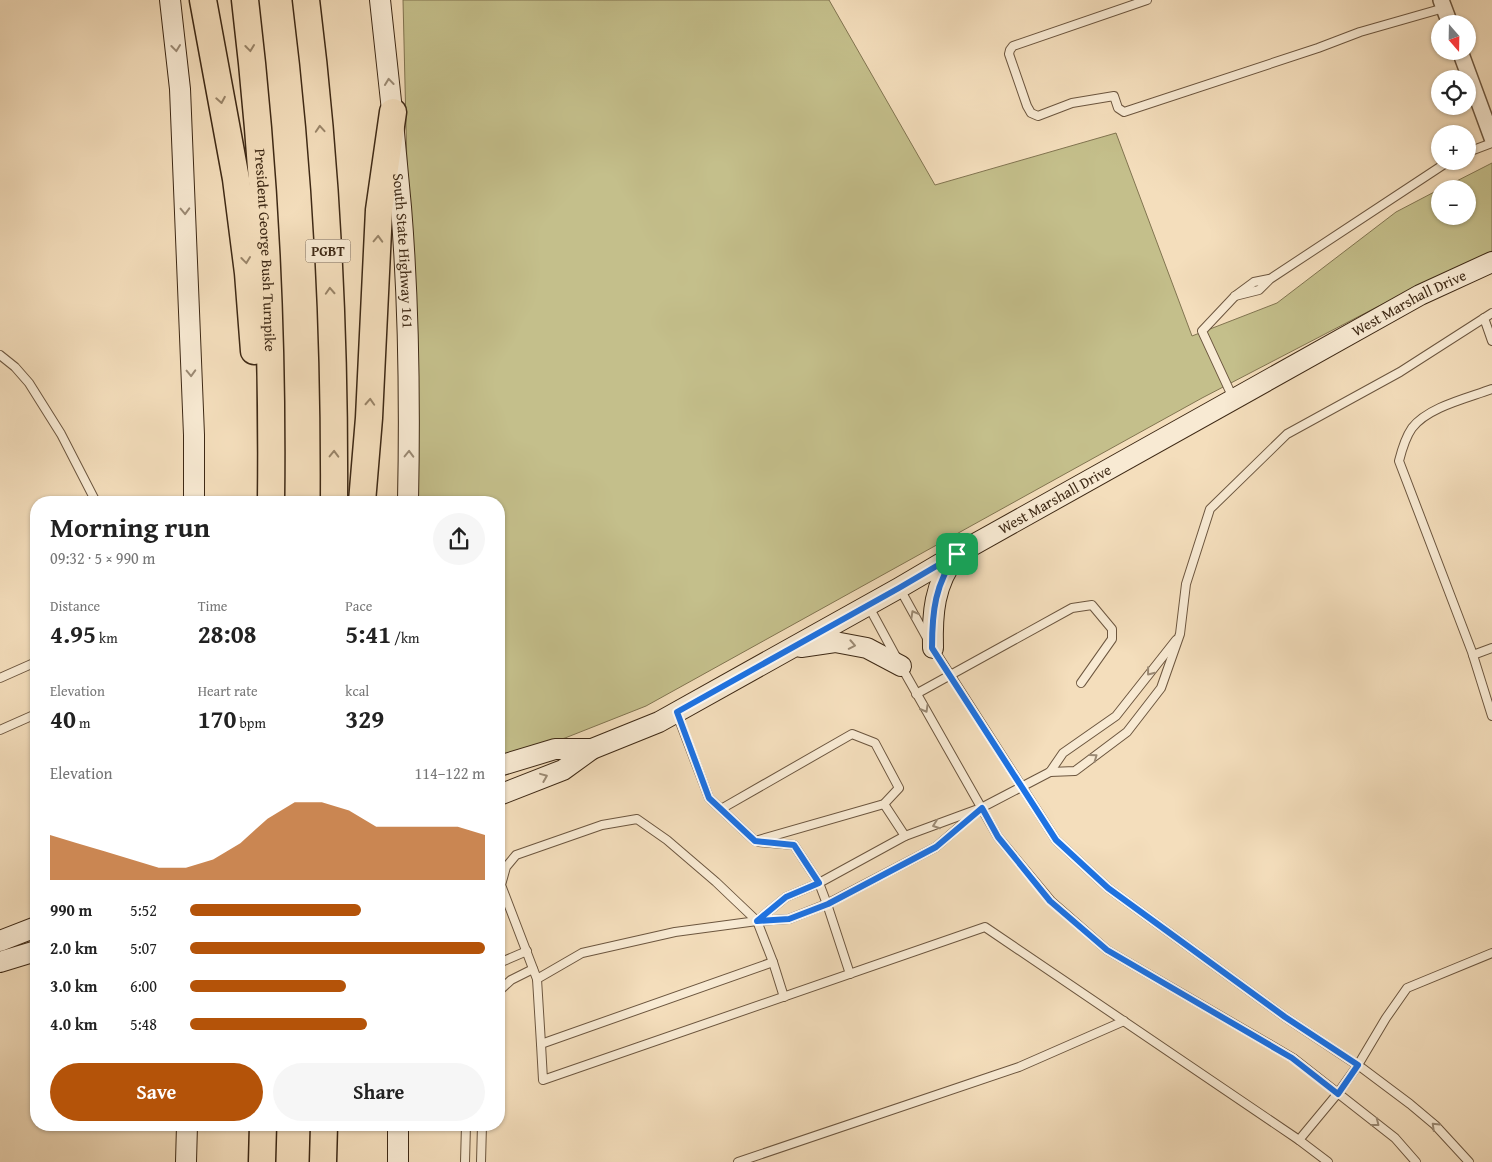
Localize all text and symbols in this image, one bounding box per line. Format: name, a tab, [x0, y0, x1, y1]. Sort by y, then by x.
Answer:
north arrow	[1431, 15, 1476, 60]
map controls	[1431, 15, 1476, 225]
one-way arrow	[170, 45, 181, 53]
one-way arrow	[244, 45, 255, 53]
button: locate	[1431, 70, 1476, 115]
one-way arrow	[384, 78, 395, 86]
one-way arrow	[216, 95, 226, 104]
one-way arrow	[315, 125, 326, 133]
button: +	[1431, 125, 1476, 170]
street label: President George Bush Turnpike	[250, 148, 281, 352]
street label: South State Highway 161	[388, 172, 419, 329]
button: −	[1431, 180, 1476, 225]
one-way arrow	[180, 207, 190, 215]
one-way arrow	[373, 235, 383, 242]
road number: PGBT	[306, 240, 350, 262]
one-way arrow	[240, 256, 251, 264]
street label: West Marshall Drive	[1348, 264, 1469, 341]
one-way arrow	[324, 287, 335, 295]
one-way arrow	[186, 369, 197, 377]
one-way arrow	[364, 397, 375, 405]
one-way arrow	[329, 450, 339, 458]
one-way arrow	[404, 450, 414, 458]
street label: West Marshall Drive	[994, 459, 1115, 539]
text: Morning run	[50, 506, 210, 547]
button: share	[433, 513, 485, 565]
pin	[936, 533, 978, 575]
icon: arrive	[943, 540, 971, 568]
text: 09:32 · 5 × 990 m	[50, 546, 155, 570]
text: Distance	[50, 596, 100, 616]
text: Time	[198, 596, 227, 616]
text: Pace	[345, 596, 372, 616]
one-way arrow	[910, 611, 920, 620]
text: 4.95	[50, 616, 96, 652]
text: 28:08	[198, 616, 257, 652]
text: 5:41	[345, 616, 391, 652]
text: km	[96, 628, 118, 648]
text: /km	[391, 628, 420, 648]
one-way arrow	[848, 640, 857, 650]
one-way arrow	[1147, 666, 1155, 675]
text: Elevation	[50, 681, 105, 701]
text: Heart rate	[198, 681, 258, 701]
text: kcal	[345, 681, 369, 701]
text: 40	[50, 701, 76, 737]
text: 170	[198, 701, 237, 737]
text: 329	[345, 701, 384, 737]
one-way arrow	[919, 704, 929, 713]
text: m	[76, 713, 90, 733]
text: bpm	[237, 713, 266, 733]
one-way arrow	[1088, 754, 1097, 762]
text: Elevation	[50, 761, 113, 785]
text: 114–122 m	[415, 761, 485, 785]
one-way arrow	[539, 773, 548, 783]
one-way arrow	[932, 819, 940, 829]
text: 990 m	[50, 898, 92, 922]
text: 5:52	[130, 898, 157, 922]
text: 2.0 km	[50, 936, 97, 960]
text: 5:07	[130, 936, 157, 960]
text: 3.0 km	[50, 974, 97, 998]
text: 6:00	[130, 974, 157, 998]
text: 4.0 km	[50, 1012, 97, 1036]
text: 5:48	[130, 1012, 157, 1036]
button: Save	[50, 1063, 263, 1121]
button: Share	[273, 1063, 485, 1121]
one-way arrow	[1370, 1118, 1379, 1126]
one-way arrow	[1432, 1123, 1441, 1132]

